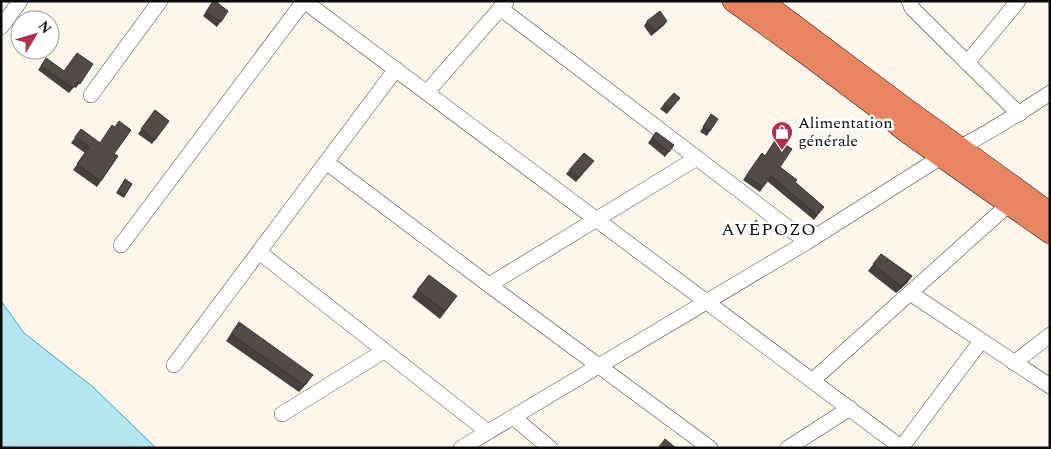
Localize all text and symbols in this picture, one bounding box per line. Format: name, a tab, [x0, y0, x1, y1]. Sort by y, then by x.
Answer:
north arrow	[10, 10, 60, 60]
text: N	[33, 16, 57, 38]
place label: Alimentation générale	[798, 111, 892, 153]
shop icon: Alimentation générale	[770, 120, 794, 151]
district label: AVÉPOZO	[721, 216, 817, 243]

